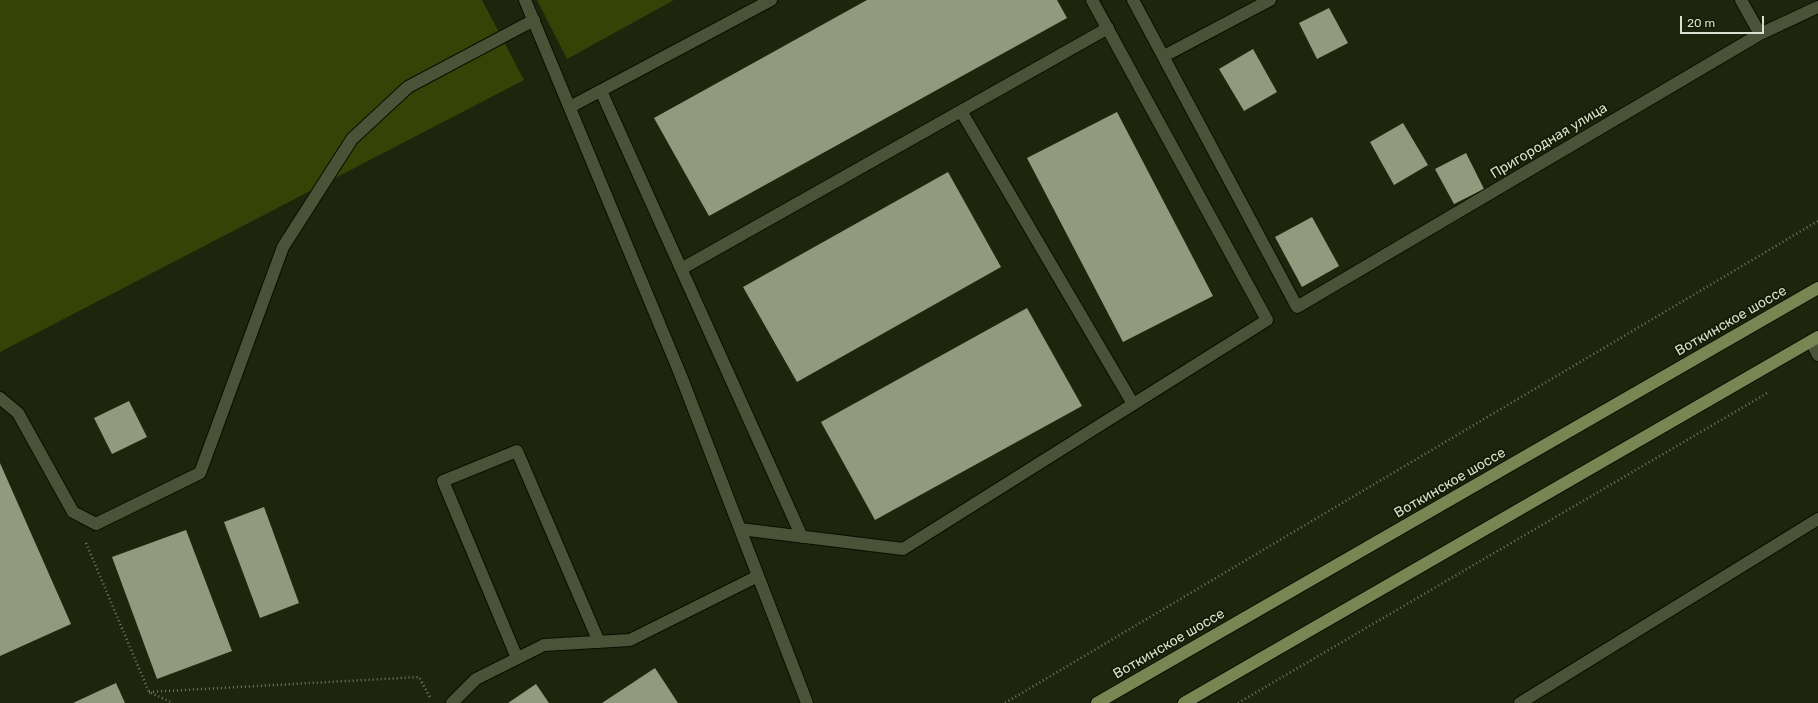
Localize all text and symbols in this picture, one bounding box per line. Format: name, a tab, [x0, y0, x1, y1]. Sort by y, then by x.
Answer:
scale bar	[1682, 8, 1766, 34]
text: 20 m	[1687, 16, 1715, 30]
street label: Пригородная улица	[1488, 100, 1610, 182]
street label: Воткинское шоссе	[1672, 282, 1790, 360]
street label: Воткинское шоссе	[1391, 444, 1509, 522]
street label: Воткинское шоссе	[1110, 605, 1228, 683]

